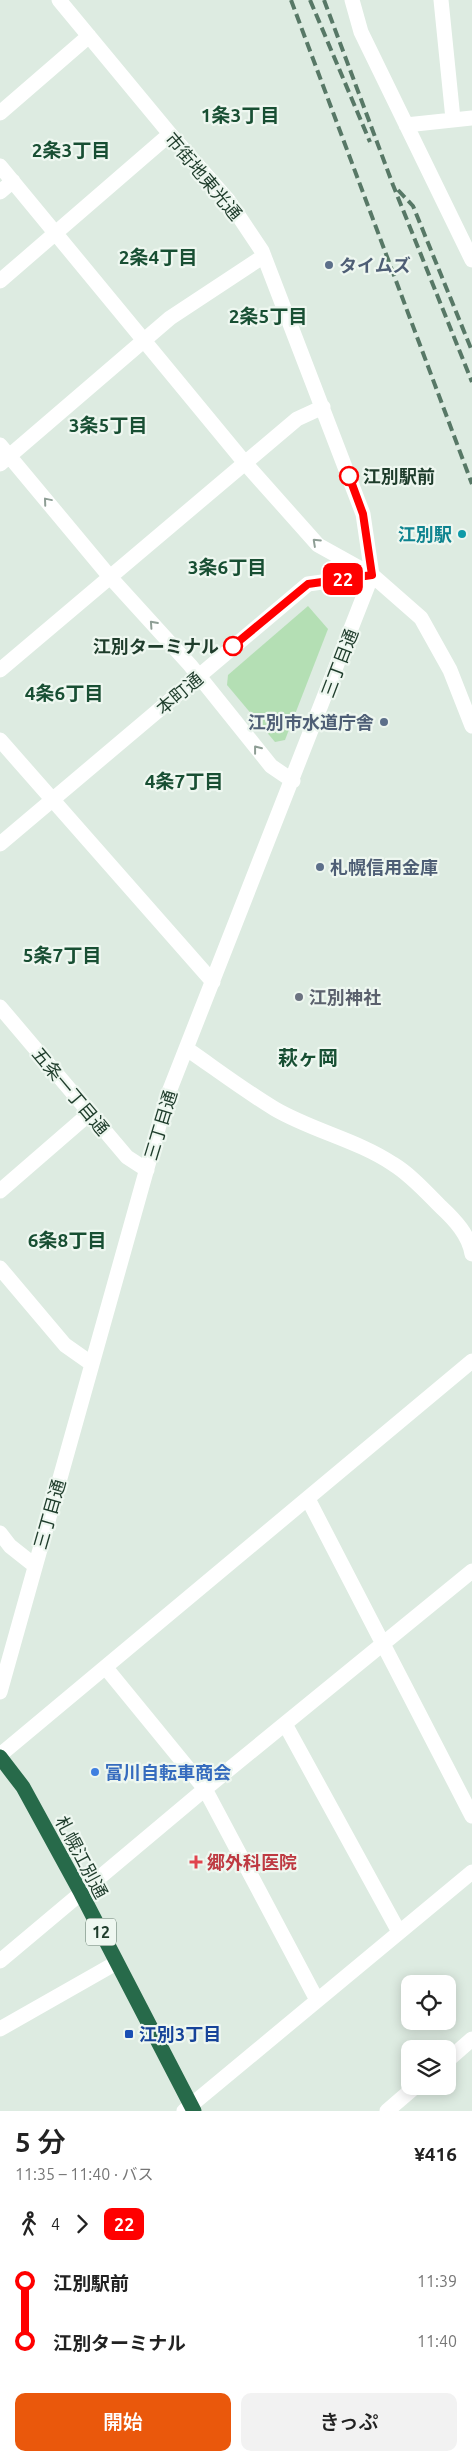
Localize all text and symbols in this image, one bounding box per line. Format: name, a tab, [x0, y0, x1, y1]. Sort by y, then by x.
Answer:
district label: 1条3丁目	[201, 104, 279, 126]
street label: 市街地東光通	[162, 128, 246, 224]
district label: 2条3丁目	[32, 139, 110, 161]
district label: 2条4丁目	[119, 246, 197, 268]
place label: タイムズ	[339, 255, 411, 275]
marker: タイムズ	[323, 259, 335, 271]
district label: 2条5丁目	[229, 305, 307, 327]
district label: 3条5丁目	[69, 414, 147, 436]
marker: 江別駅前	[339, 466, 359, 486]
place label: 江別駅前	[363, 466, 435, 486]
one-way arrow	[44, 498, 52, 507]
place label: 江別駅	[398, 524, 452, 544]
marker: 江別駅	[456, 528, 468, 540]
one-way arrow	[312, 539, 321, 548]
district label: 3条6丁目	[188, 556, 266, 578]
line badge: 22	[320, 563, 366, 595]
text: 22	[333, 569, 353, 589]
one-way arrow	[150, 620, 159, 629]
street label: 三丁目通	[317, 626, 361, 700]
place label: 江別ターミナル	[93, 636, 219, 656]
marker: 江別ターミナル	[223, 636, 243, 656]
street label: 本町通	[152, 668, 206, 718]
district label: 4条6丁目	[25, 682, 103, 704]
place label: 江別市水道庁舎	[248, 712, 374, 732]
marker: 江別市水道庁舎	[378, 716, 390, 728]
one-way arrow	[253, 745, 262, 754]
district label: 4条7丁目	[145, 770, 223, 792]
place label: 札幌信用金庫	[330, 857, 438, 877]
marker: 札幌信用金庫	[314, 861, 326, 873]
district label: 5条7丁目	[23, 944, 101, 966]
place label: 江別神社	[309, 987, 381, 1007]
marker: 江別神社	[293, 991, 305, 1003]
street label: 五条一丁目通	[29, 1043, 113, 1139]
district label: 萩ヶ岡	[278, 1046, 338, 1069]
street label: 三丁目通	[140, 1088, 180, 1162]
district label: 6条8丁目	[28, 1229, 106, 1251]
street label: 三丁目通	[29, 1477, 69, 1551]
place label: 富川自転車商会	[105, 1762, 231, 1782]
marker: 富川自転車商会	[89, 1766, 101, 1778]
street label: 札幌江別通	[52, 1813, 112, 1901]
place label: 郷外科医院	[207, 1852, 297, 1872]
marker: 郷外科医院	[189, 1855, 203, 1869]
road number: 12	[86, 1918, 116, 1945]
map controls	[401, 1975, 456, 2095]
button: locate	[401, 1975, 456, 2030]
place label: 江別3丁目	[139, 2024, 221, 2044]
marker: 江別3丁目	[123, 2028, 135, 2040]
button: layers	[401, 2040, 456, 2095]
text: 5 分	[15, 2126, 65, 2157]
text: ¥416	[414, 2143, 457, 2165]
text: 11:35 – 11:40 · バス	[15, 2165, 154, 2183]
icon: walk	[15, 2210, 43, 2238]
icon: forward	[68, 2210, 96, 2238]
text: 22	[114, 2214, 134, 2234]
text: 4	[51, 2215, 60, 2233]
text: 江別駅前	[53, 2272, 129, 2294]
text: 11:39	[417, 2272, 457, 2290]
text: 江別ターミナル	[53, 2332, 186, 2354]
text: 11:40	[417, 2332, 457, 2350]
button: 開始	[15, 2393, 231, 2451]
button: きっぷ	[241, 2393, 457, 2451]

